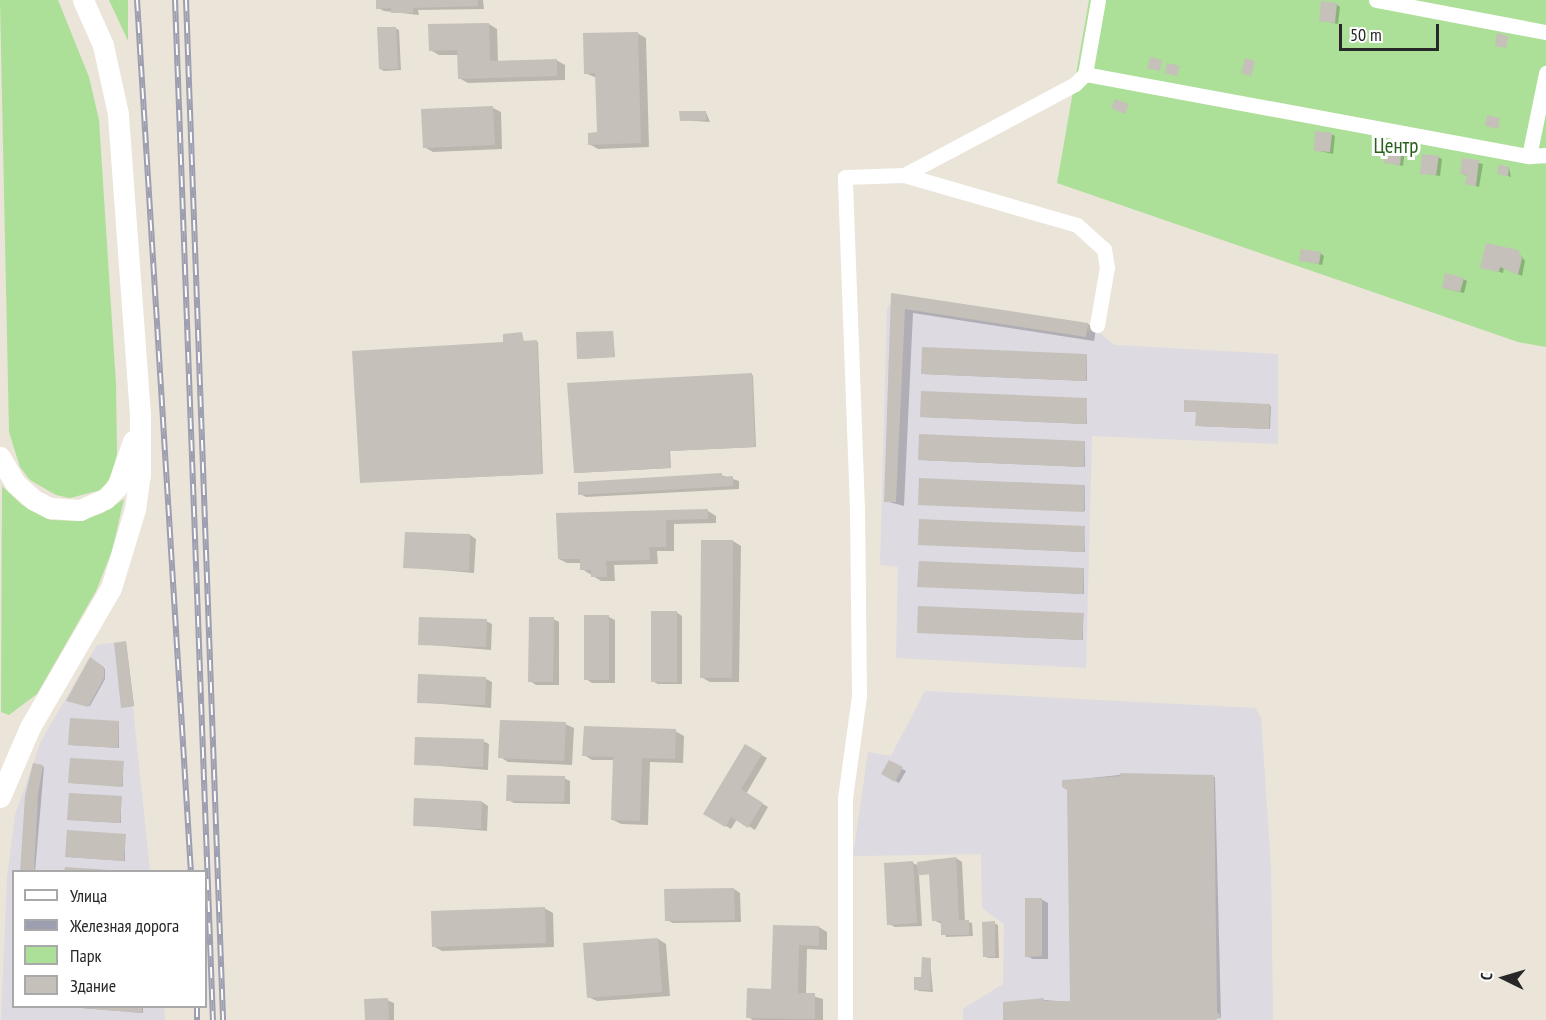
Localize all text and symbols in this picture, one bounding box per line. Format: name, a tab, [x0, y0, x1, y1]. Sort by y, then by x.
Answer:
scale bar	[1342, 12, 1442, 50]
text: 50 m	[1350, 23, 1382, 46]
park label: Центр	[1374, 133, 1418, 159]
legend	[12, 870, 207, 1008]
text: Улица	[70, 884, 107, 907]
text: Железная дорога	[70, 914, 179, 937]
text: Парк	[70, 944, 101, 967]
north arrow	[1474, 948, 1534, 1008]
text: С	[1476, 972, 1496, 981]
text: Здание	[70, 974, 116, 997]

